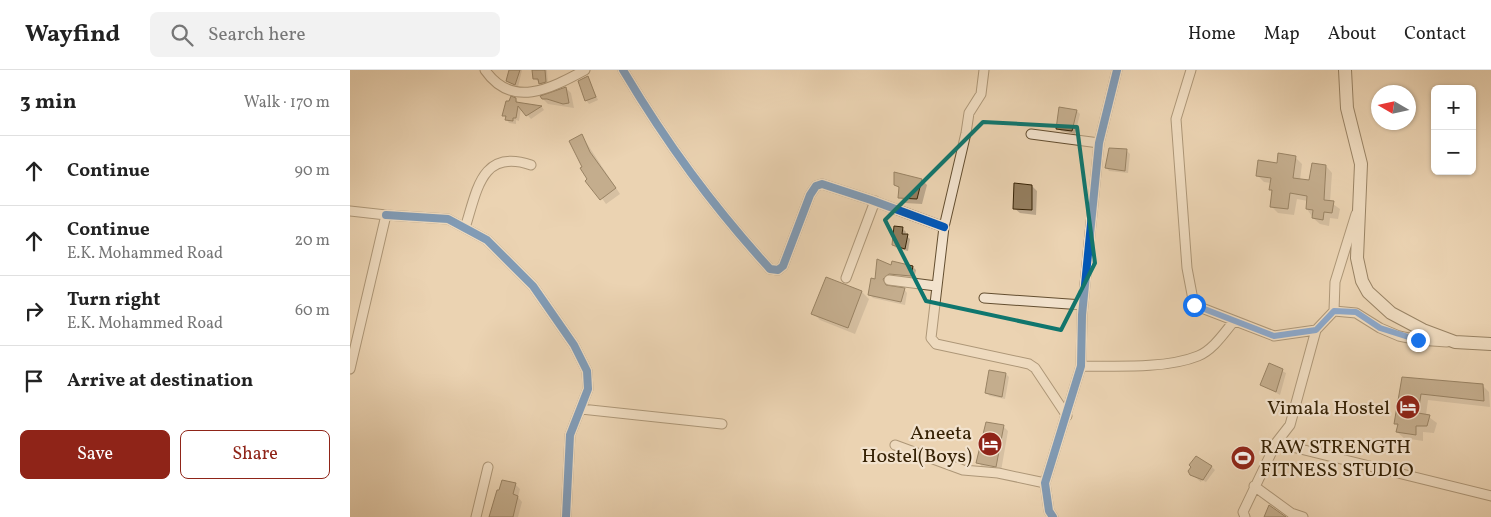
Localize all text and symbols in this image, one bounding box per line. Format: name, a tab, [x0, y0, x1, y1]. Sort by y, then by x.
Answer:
search box	[150, 12, 500, 57]
text: Wayfind	[25, 18, 120, 52]
icon: search	[168, 21, 196, 49]
text: Search here	[208, 22, 305, 48]
text: Home	[1188, 22, 1236, 47]
text: Map	[1264, 22, 1300, 47]
text: About	[1328, 22, 1376, 47]
text: Contact	[1404, 22, 1466, 47]
north arrow	[1371, 85, 1416, 130]
map controls	[1431, 85, 1476, 175]
button: +	[1431, 85, 1476, 130]
text: 3 min	[20, 88, 76, 117]
text: Walk · 170 m	[244, 92, 330, 114]
button: −	[1431, 130, 1476, 175]
icon: ahead	[20, 157, 48, 185]
text: Continue	[67, 158, 150, 184]
text: 90 m	[294, 160, 330, 182]
text: Continue	[67, 217, 150, 243]
icon: ahead	[20, 227, 48, 255]
text: 20 m	[295, 230, 330, 252]
text: E.K. Mohammed Road	[67, 243, 223, 265]
text: Turn right	[67, 287, 160, 313]
route start	[1183, 294, 1206, 317]
icon: right	[20, 297, 48, 325]
text: 60 m	[295, 300, 330, 322]
text: E.K. Mohammed Road	[67, 313, 223, 335]
route end	[1407, 329, 1430, 352]
icon: arrive	[20, 367, 48, 395]
text: Arrive at destination	[67, 368, 253, 394]
hotel icon: Vimala Hostel	[1395, 394, 1421, 420]
place label: Vimala Hostel	[1267, 395, 1390, 423]
place label: Aneeta Hostel(Boys)	[862, 420, 972, 471]
button: Save	[20, 430, 170, 479]
button: Share	[180, 430, 330, 479]
hotel icon: Aneeta Hostel(Boys)	[977, 431, 1003, 457]
place label: RAW STRENGTH FITNESS STUDIO	[1260, 434, 1414, 485]
sports icon: RAW STRENGTH FITNESS STUDIO	[1230, 445, 1256, 471]

